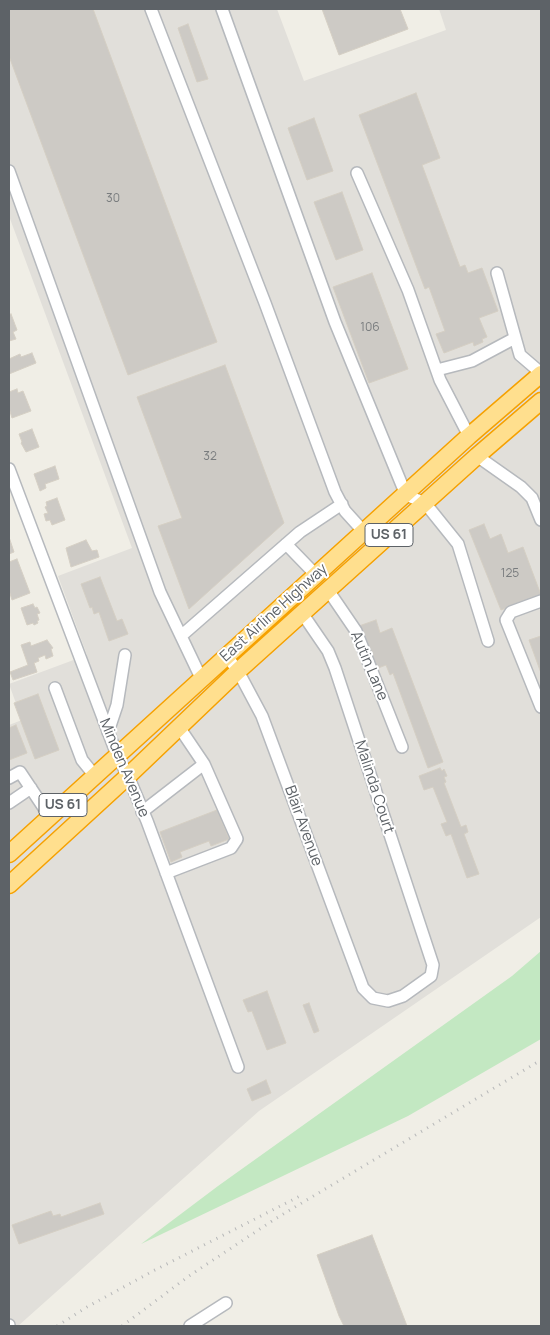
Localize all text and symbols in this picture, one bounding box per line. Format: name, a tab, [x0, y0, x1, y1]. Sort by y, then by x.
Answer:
house number: 30	[106, 192, 120, 206]
house number: 106	[360, 321, 380, 335]
house number: 32	[203, 450, 217, 464]
road number: US 61	[365, 524, 413, 546]
street label: East Airline Highway	[217, 560, 331, 666]
house number: 125	[501, 567, 519, 581]
street label: Autin Lane	[346, 629, 392, 703]
street label: Minden Avenue	[95, 716, 153, 820]
street label: Malinda Court	[350, 738, 398, 836]
street label: Blair Avenue	[280, 783, 326, 869]
road number: US 61	[39, 794, 87, 816]

